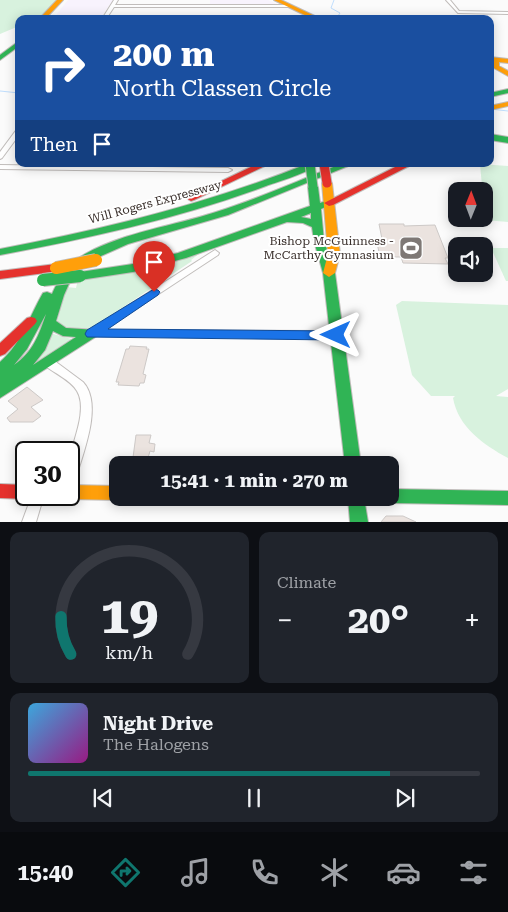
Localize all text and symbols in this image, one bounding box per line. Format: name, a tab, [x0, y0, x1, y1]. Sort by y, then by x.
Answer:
text: 200 m	[113, 34, 214, 75]
icon: right	[30, 35, 95, 100]
text: North Classen Circle	[113, 76, 331, 101]
icon: arrive	[88, 130, 116, 158]
text: Then	[30, 133, 78, 156]
street label: Will Rogers Expressway	[87, 177, 224, 226]
north arrow	[448, 182, 492, 228]
map controls	[448, 182, 493, 282]
place label: Bishop McGuinness - McCarthy Gymnasium	[264, 234, 394, 262]
sports icon: Bishop McGuinness - McCarthy Gymnasium	[398, 235, 424, 261]
button: sound	[448, 237, 493, 282]
pin	[133, 241, 175, 292]
icon: arrive	[140, 248, 168, 276]
position arrow	[309, 308, 361, 360]
speed limit sign: 30	[15, 441, 80, 506]
text: 15:41 · 1 min · 270 m	[160, 469, 348, 492]
text: Climate	[277, 573, 336, 592]
text: 19	[100, 585, 159, 646]
text: 20°	[348, 598, 409, 642]
text: −	[277, 604, 293, 637]
text: +	[464, 604, 480, 637]
text: km/h	[106, 642, 154, 663]
text: Night Drive	[103, 712, 213, 735]
text: The Halogens	[103, 735, 209, 754]
icon: previous	[89, 784, 117, 812]
icon: pause	[240, 784, 268, 812]
icon: next	[391, 784, 419, 812]
icon: directions	[108, 855, 143, 890]
icon: music	[178, 855, 213, 890]
icon: phone	[247, 855, 282, 890]
icon: climate	[317, 855, 352, 890]
icon: car	[386, 855, 421, 890]
icon: filters	[456, 855, 491, 890]
text: 15:40	[17, 860, 73, 885]

